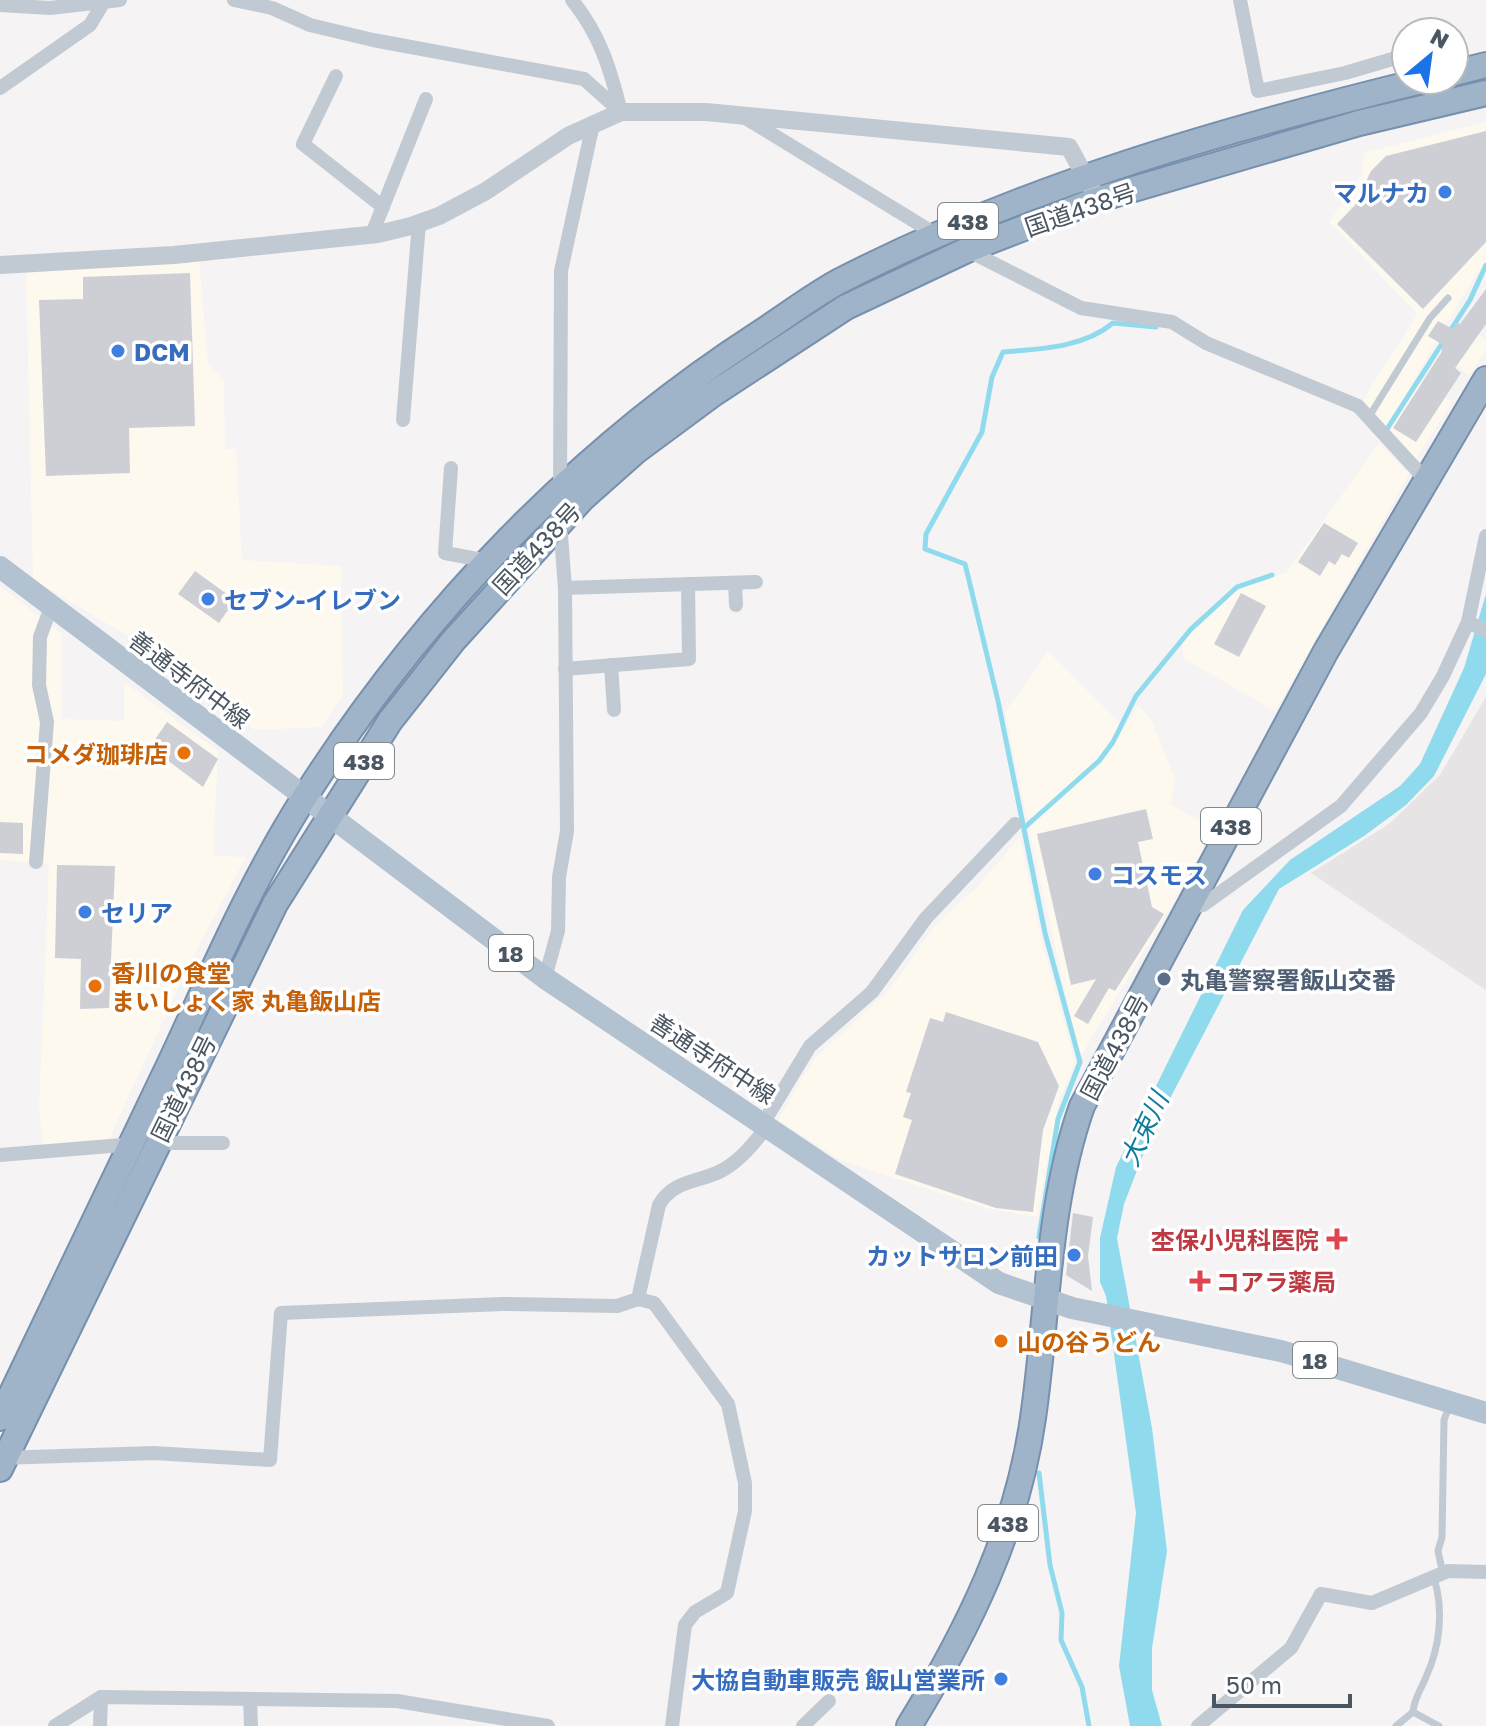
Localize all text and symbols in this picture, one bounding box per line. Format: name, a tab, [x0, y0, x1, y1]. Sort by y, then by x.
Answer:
north arrow	[1390, 16, 1470, 96]
text: N	[1426, 22, 1454, 54]
street label: 国道438号	[1021, 177, 1139, 241]
place label: マルナカ	[1333, 178, 1429, 207]
marker: マルナカ	[1436, 183, 1454, 201]
road number: 438	[938, 203, 998, 239]
place label: DCM	[134, 337, 190, 366]
marker: DCM	[109, 342, 127, 360]
street label: 国道438号	[486, 496, 586, 600]
place label: セブン-イレブン	[224, 585, 401, 614]
marker: セブン-イレブン	[199, 590, 217, 608]
street label: 善通寺府中線	[124, 624, 256, 734]
place label: コメダ珈琲店	[24, 739, 168, 768]
road number: 438	[334, 743, 394, 779]
marker: コメダ珈琲店	[175, 744, 193, 762]
road number: 438	[1201, 808, 1261, 844]
place label: コスモス	[1111, 860, 1207, 889]
marker: コスモス	[1086, 865, 1104, 883]
place label: セリア	[101, 898, 173, 927]
marker: セリア	[76, 903, 94, 921]
road number: 18	[489, 935, 533, 971]
place label: 香川の食堂 まいしょく家 丸亀飯山店	[111, 958, 381, 1015]
place label: 丸亀警察署飯山交番	[1180, 965, 1396, 994]
marker: 丸亀警察署飯山交番	[1155, 970, 1173, 988]
marker: 香川の食堂 まいしょく家 丸亀飯山店	[86, 977, 104, 995]
street label: 国道438号	[1074, 989, 1154, 1105]
street label: 善通寺府中線	[645, 1007, 781, 1109]
street label: 国道438号	[145, 1030, 221, 1146]
water label: 大束川	[1113, 1084, 1176, 1171]
place label: 杢保小児科医院	[1151, 1225, 1319, 1254]
marker: 杢保小児科医院	[1326, 1228, 1348, 1250]
place label: カットサロン前田	[866, 1241, 1058, 1270]
marker: カットサロン前田	[1065, 1246, 1083, 1264]
place label: コアラ薬局	[1216, 1267, 1336, 1296]
marker: コアラ薬局	[1191, 1272, 1209, 1290]
place label: 山の谷うどん	[1017, 1327, 1161, 1356]
marker: 山の谷うどん	[992, 1332, 1010, 1350]
road number: 18	[1293, 1342, 1337, 1378]
road number: 438	[978, 1505, 1038, 1541]
scale bar	[1214, 1658, 1350, 1708]
place label: 大協自動車販売 飯山営業所	[691, 1665, 985, 1694]
marker: 大協自動車販売 飯山営業所	[992, 1670, 1010, 1688]
text: 50 m	[1226, 1670, 1282, 1699]

